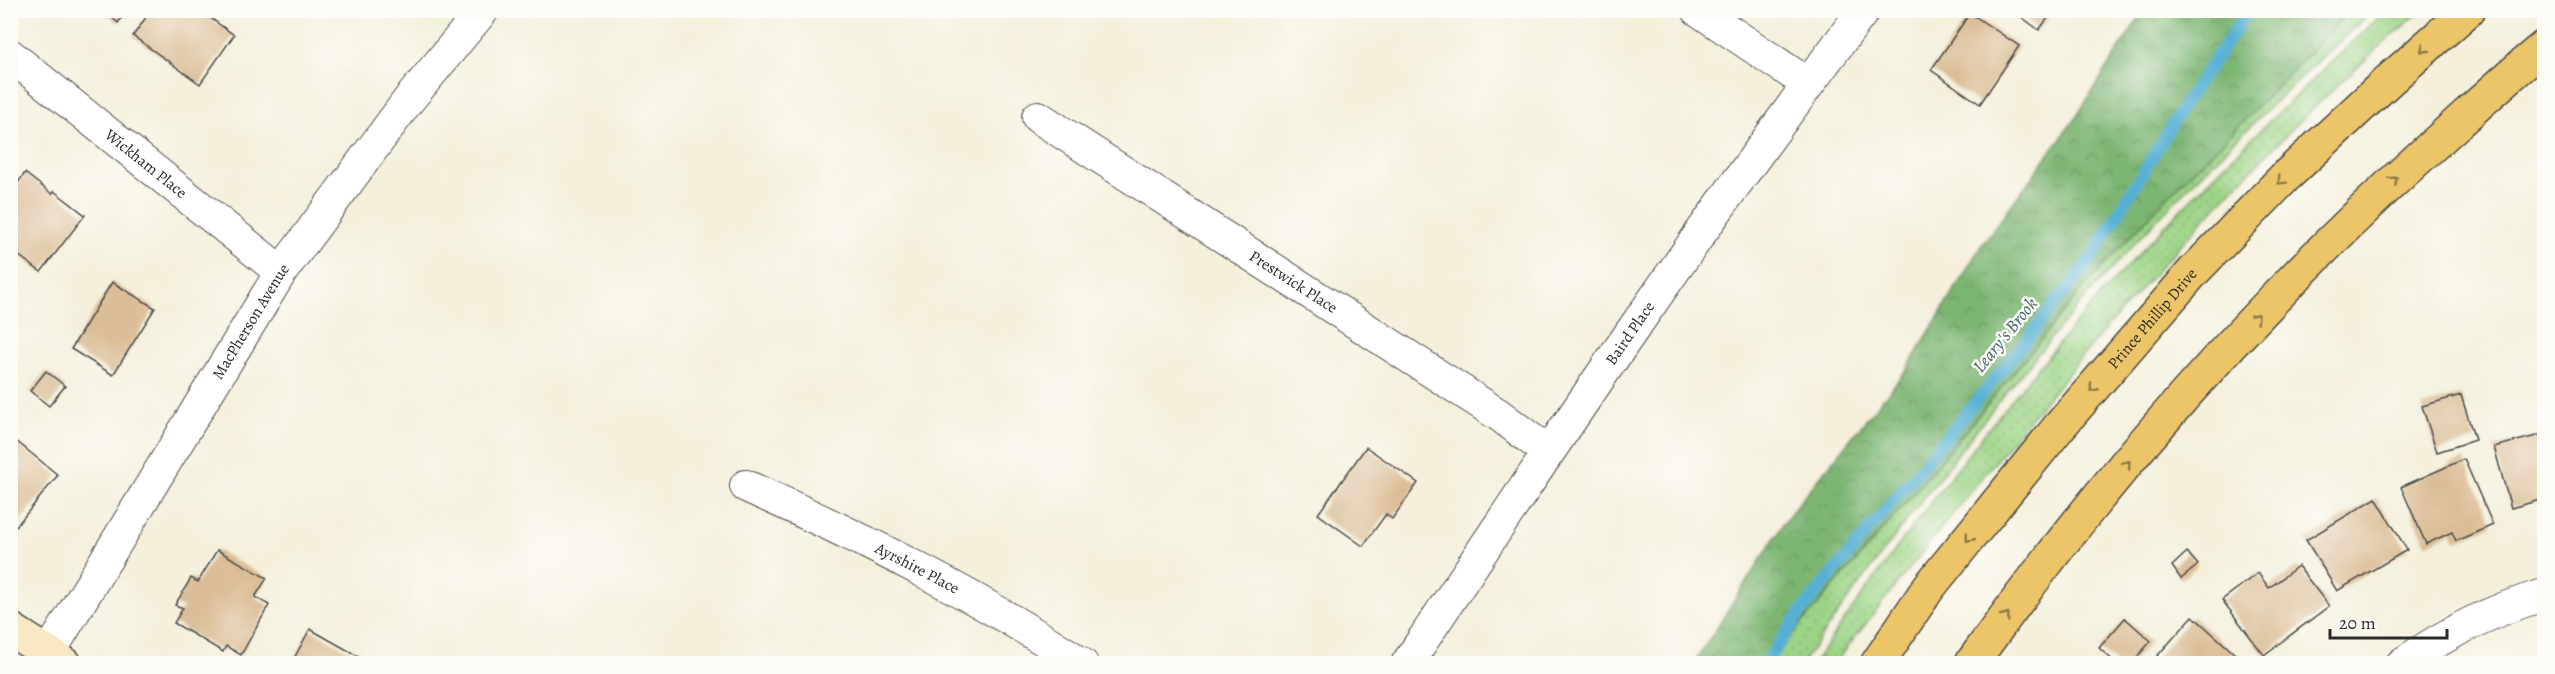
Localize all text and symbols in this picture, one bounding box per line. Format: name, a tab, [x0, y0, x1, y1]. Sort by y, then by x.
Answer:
one-way arrow	[2420, 42, 2431, 53]
street label: Wickham Place	[99, 123, 192, 204]
one-way arrow	[2277, 175, 2288, 185]
one-way arrow	[2388, 176, 2398, 187]
street label: Prestwick Place	[1245, 245, 1342, 319]
street label: MacPherson Avenue	[207, 259, 295, 384]
street label: Prince Phillip Drive	[2103, 264, 2202, 374]
water label: Leary's Brook	[1967, 292, 2043, 378]
street label: Baird Place	[1600, 297, 1660, 370]
one-way arrow	[2249, 314, 2260, 324]
one-way arrow	[2089, 381, 2100, 391]
one-way arrow	[2120, 460, 2131, 471]
one-way arrow	[1965, 531, 1976, 542]
street label: Ayrshire Place	[870, 537, 963, 600]
scale bar	[2330, 602, 2447, 640]
text: 20 m	[2339, 611, 2376, 635]
one-way arrow	[1998, 612, 2009, 623]

